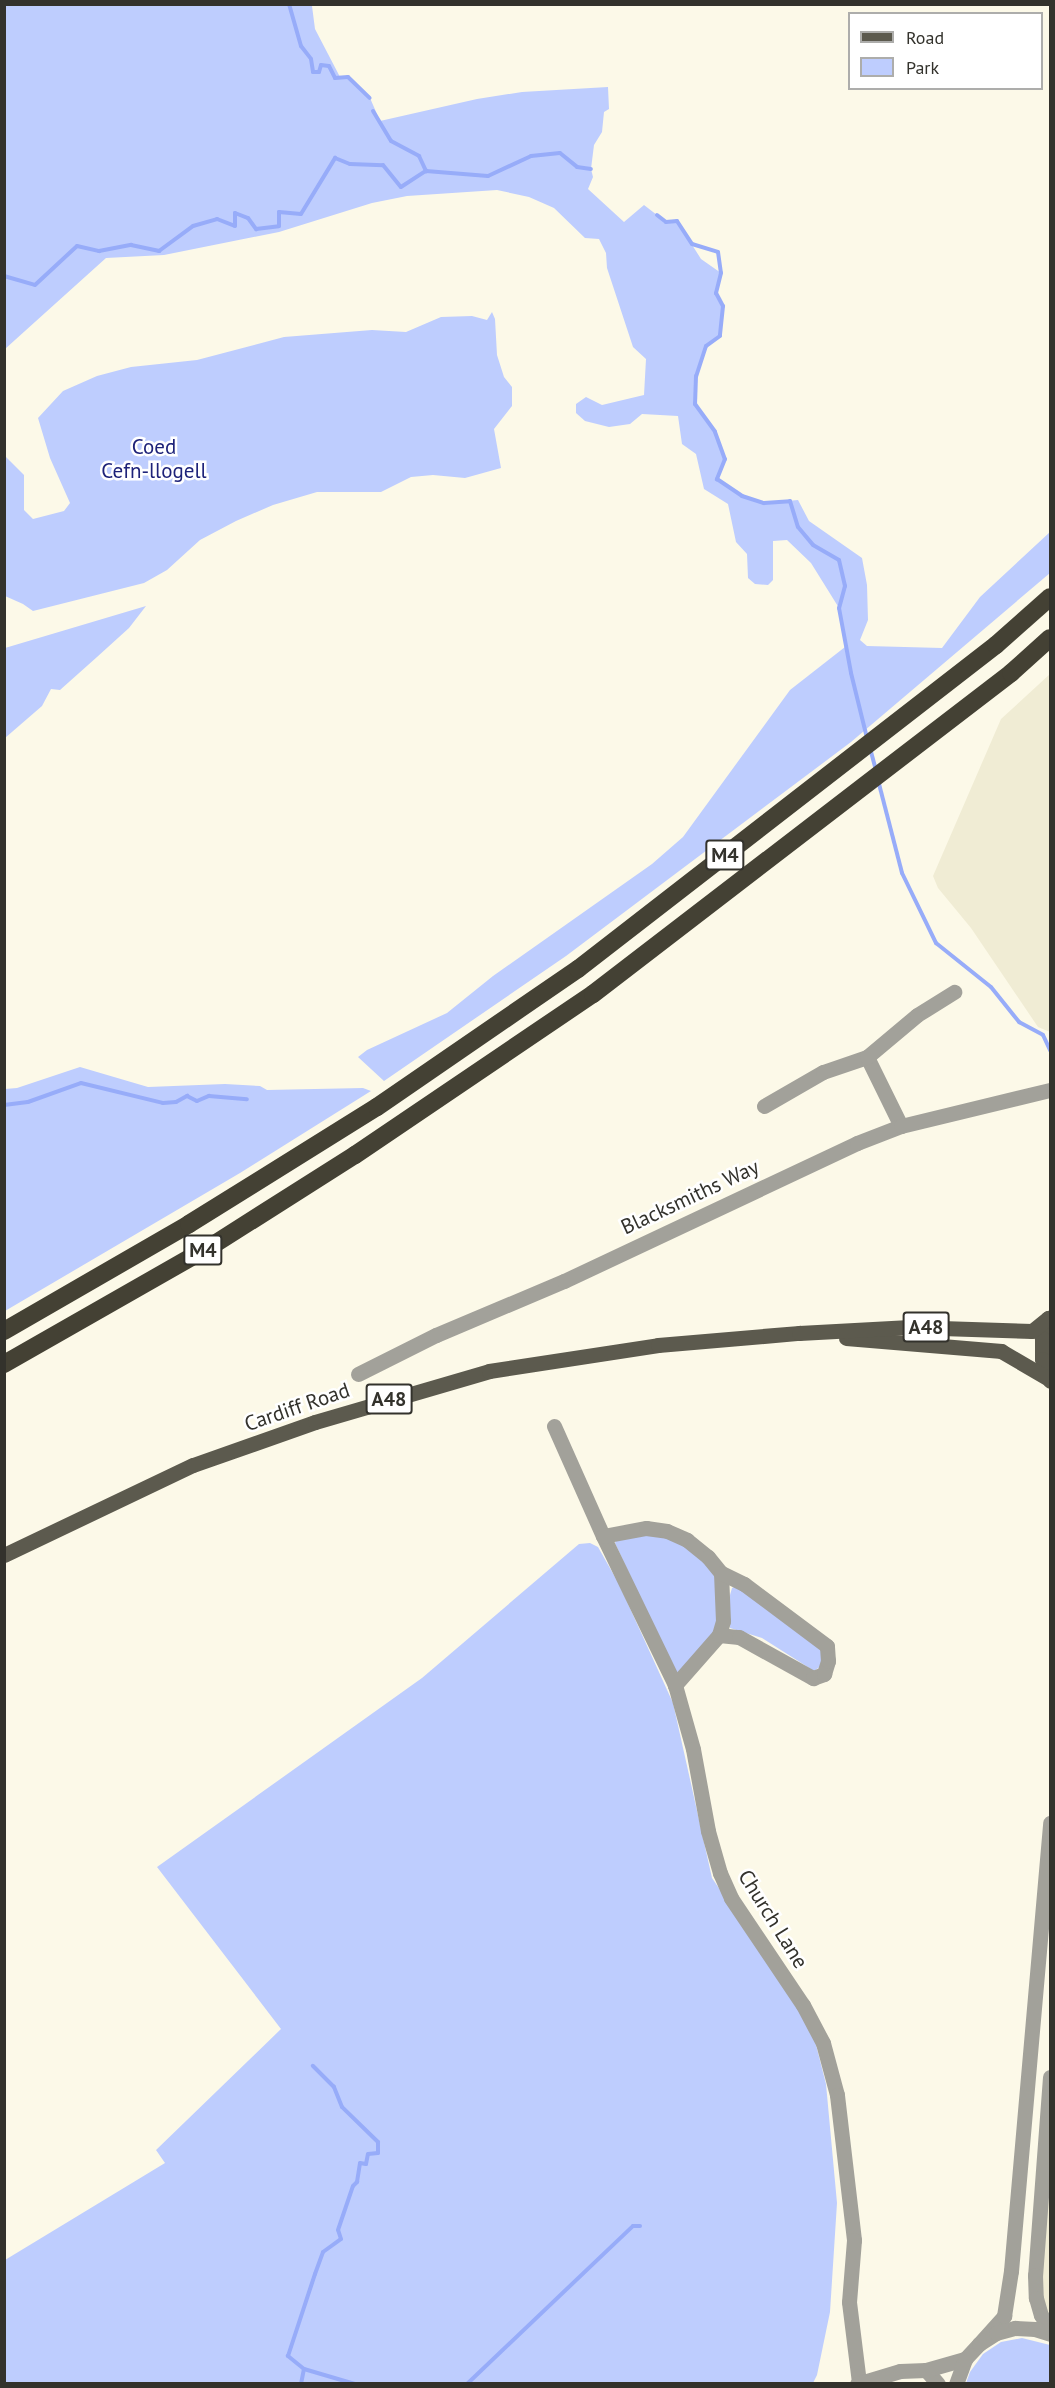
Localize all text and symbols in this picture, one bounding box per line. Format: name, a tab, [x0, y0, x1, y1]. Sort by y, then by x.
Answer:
legend	[848, 12, 1043, 90]
text: Road	[906, 26, 944, 49]
text: Park	[906, 56, 939, 79]
park label: Coed Cefn-llogell	[101, 434, 207, 484]
road number: M4	[704, 838, 746, 872]
street label: Blacksmiths Way	[617, 1154, 763, 1240]
road number: M4	[182, 1233, 224, 1267]
road number: A48	[902, 1310, 950, 1344]
street label: Cardiff Road	[241, 1377, 353, 1437]
road number: A48	[365, 1382, 413, 1416]
street label: Church Lane	[733, 1865, 813, 1973]

